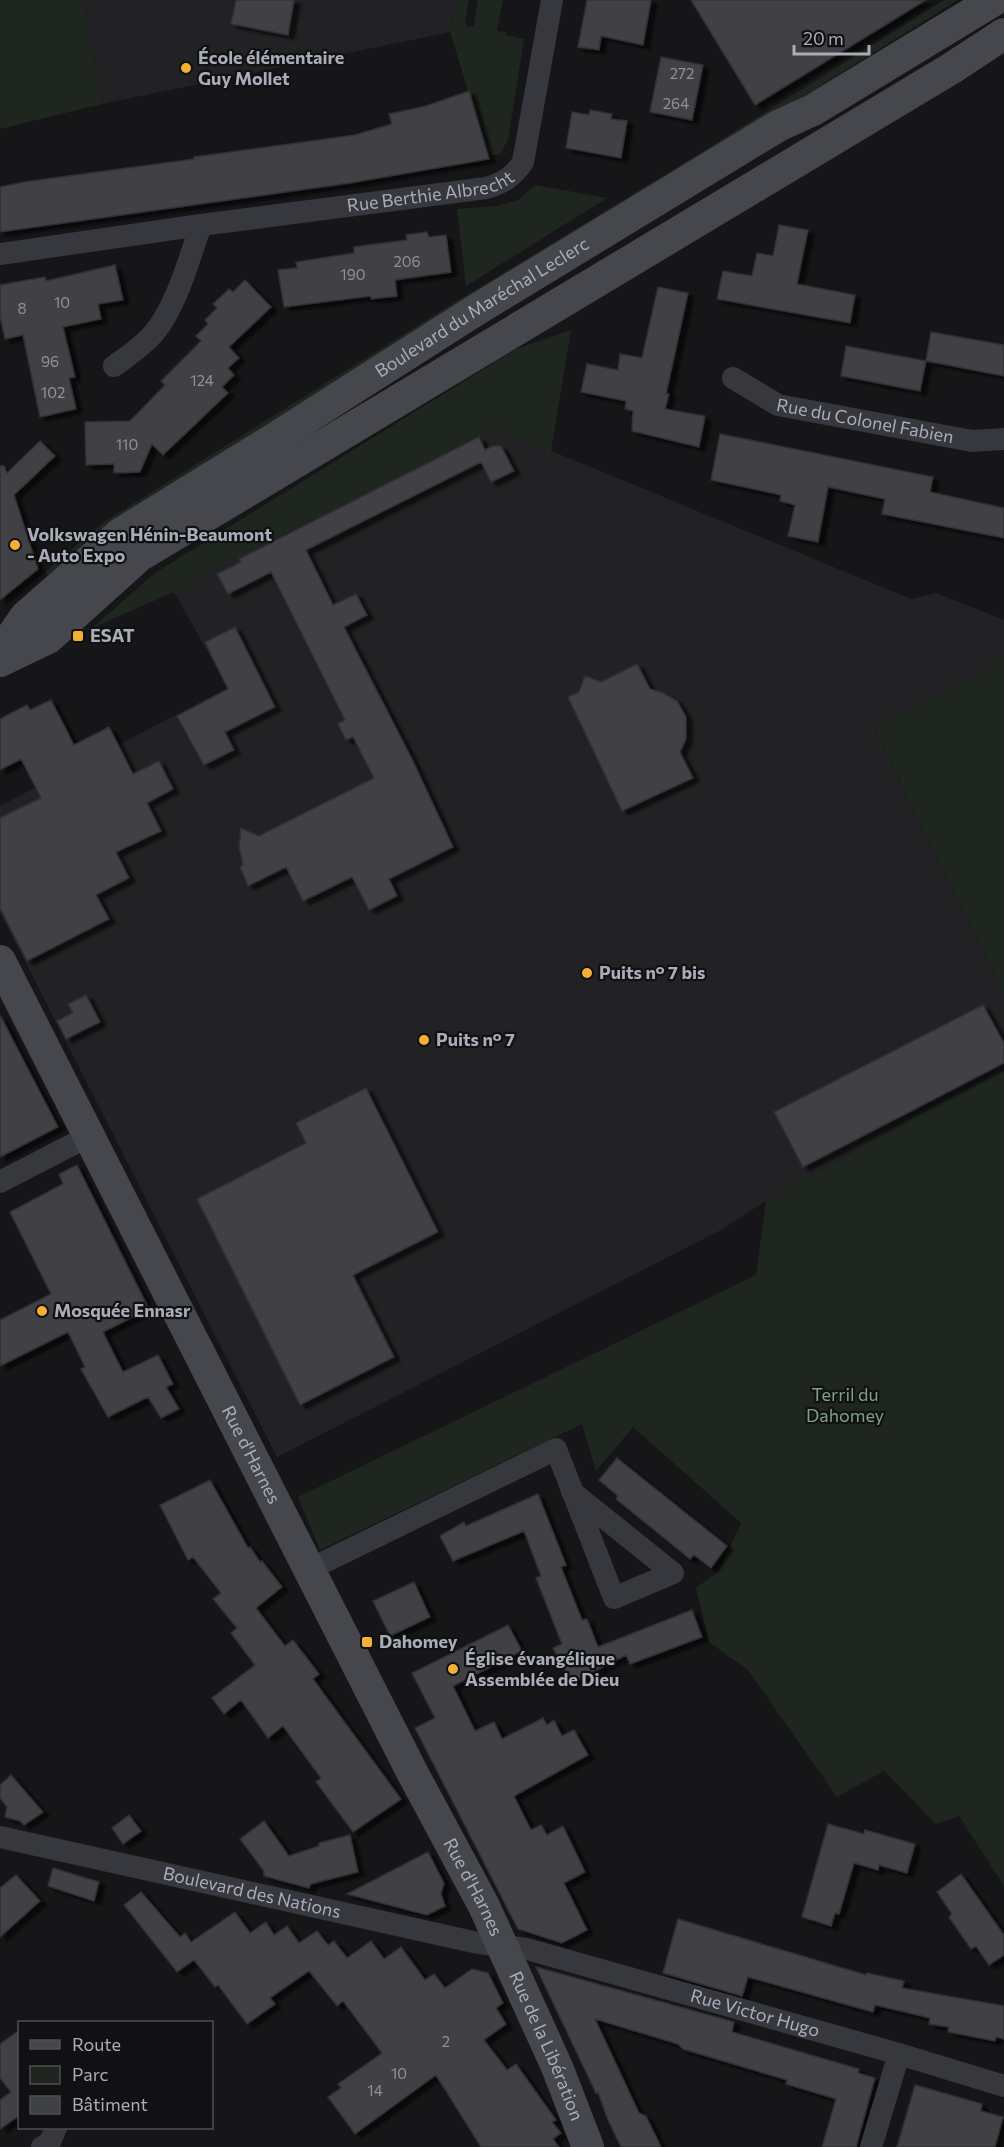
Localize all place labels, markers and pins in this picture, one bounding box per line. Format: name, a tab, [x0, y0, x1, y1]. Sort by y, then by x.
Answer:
place label: École élémentaire Guy Mollet	[198, 46, 344, 89]
marker: École élémentaire Guy Mollet	[179, 61, 193, 75]
place label: Volkswagen Hénin-Beaumont - Auto Expo	[27, 523, 273, 566]
marker: Volkswagen Hénin-Beaumont - Auto Expo	[8, 538, 22, 552]
place label: ESAT	[90, 624, 135, 646]
marker: ESAT	[71, 629, 85, 643]
place label: Puits n° 7 bis	[599, 961, 705, 983]
marker: Puits n° 7 bis	[580, 966, 594, 980]
place label: Puits n° 7	[436, 1028, 515, 1050]
marker: Puits n° 7	[417, 1033, 431, 1047]
place label: Mosquée Ennasr	[54, 1299, 191, 1321]
marker: Mosquée Ennasr	[35, 1304, 49, 1318]
place label: Dahomey	[379, 1630, 458, 1652]
marker: Dahomey	[360, 1635, 374, 1649]
place label: Église évangélique Assemblée de Dieu	[465, 1647, 619, 1690]
marker: Église évangélique Assemblée de Dieu	[446, 1662, 460, 1676]

